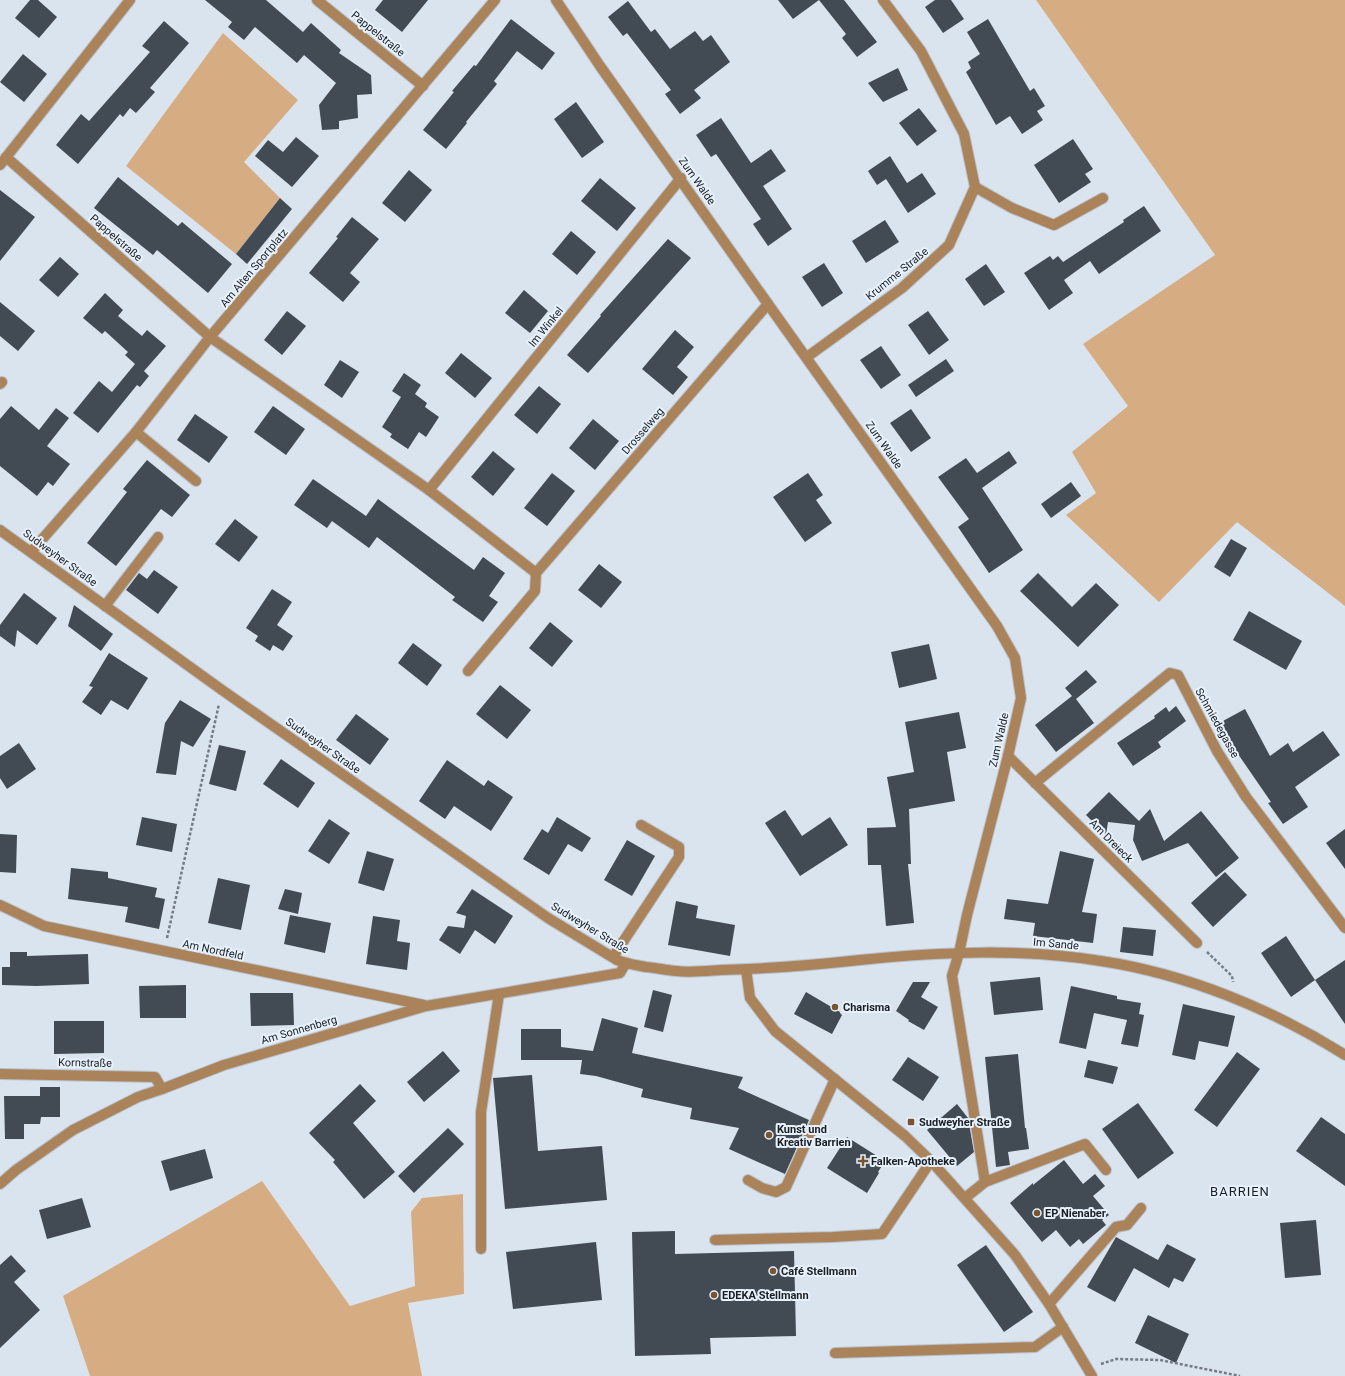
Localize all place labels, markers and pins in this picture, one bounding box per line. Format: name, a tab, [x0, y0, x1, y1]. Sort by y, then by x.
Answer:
place label: Charisma	[843, 1001, 890, 1014]
marker: Charisma	[830, 1002, 840, 1012]
place label: Sudweyher Straße	[919, 1116, 1010, 1129]
marker: Sudweyher Straße	[906, 1117, 916, 1127]
place label: Kunst und Kreativ Barrien	[777, 1123, 851, 1149]
marker: Kunst und Kreativ Barrien	[764, 1130, 774, 1140]
place label: Falken-Apotheke	[871, 1155, 955, 1168]
marker: Falken-Apotheke	[858, 1156, 868, 1166]
place label: EP Nienaber	[1045, 1207, 1106, 1220]
marker: EP Nienaber	[1032, 1208, 1042, 1218]
place label: Café Stellmann	[781, 1265, 857, 1278]
marker: Café Stellmann	[768, 1266, 778, 1276]
place label: EDEKA Stellmann	[722, 1289, 809, 1302]
marker: EDEKA Stellmann	[709, 1290, 719, 1300]

